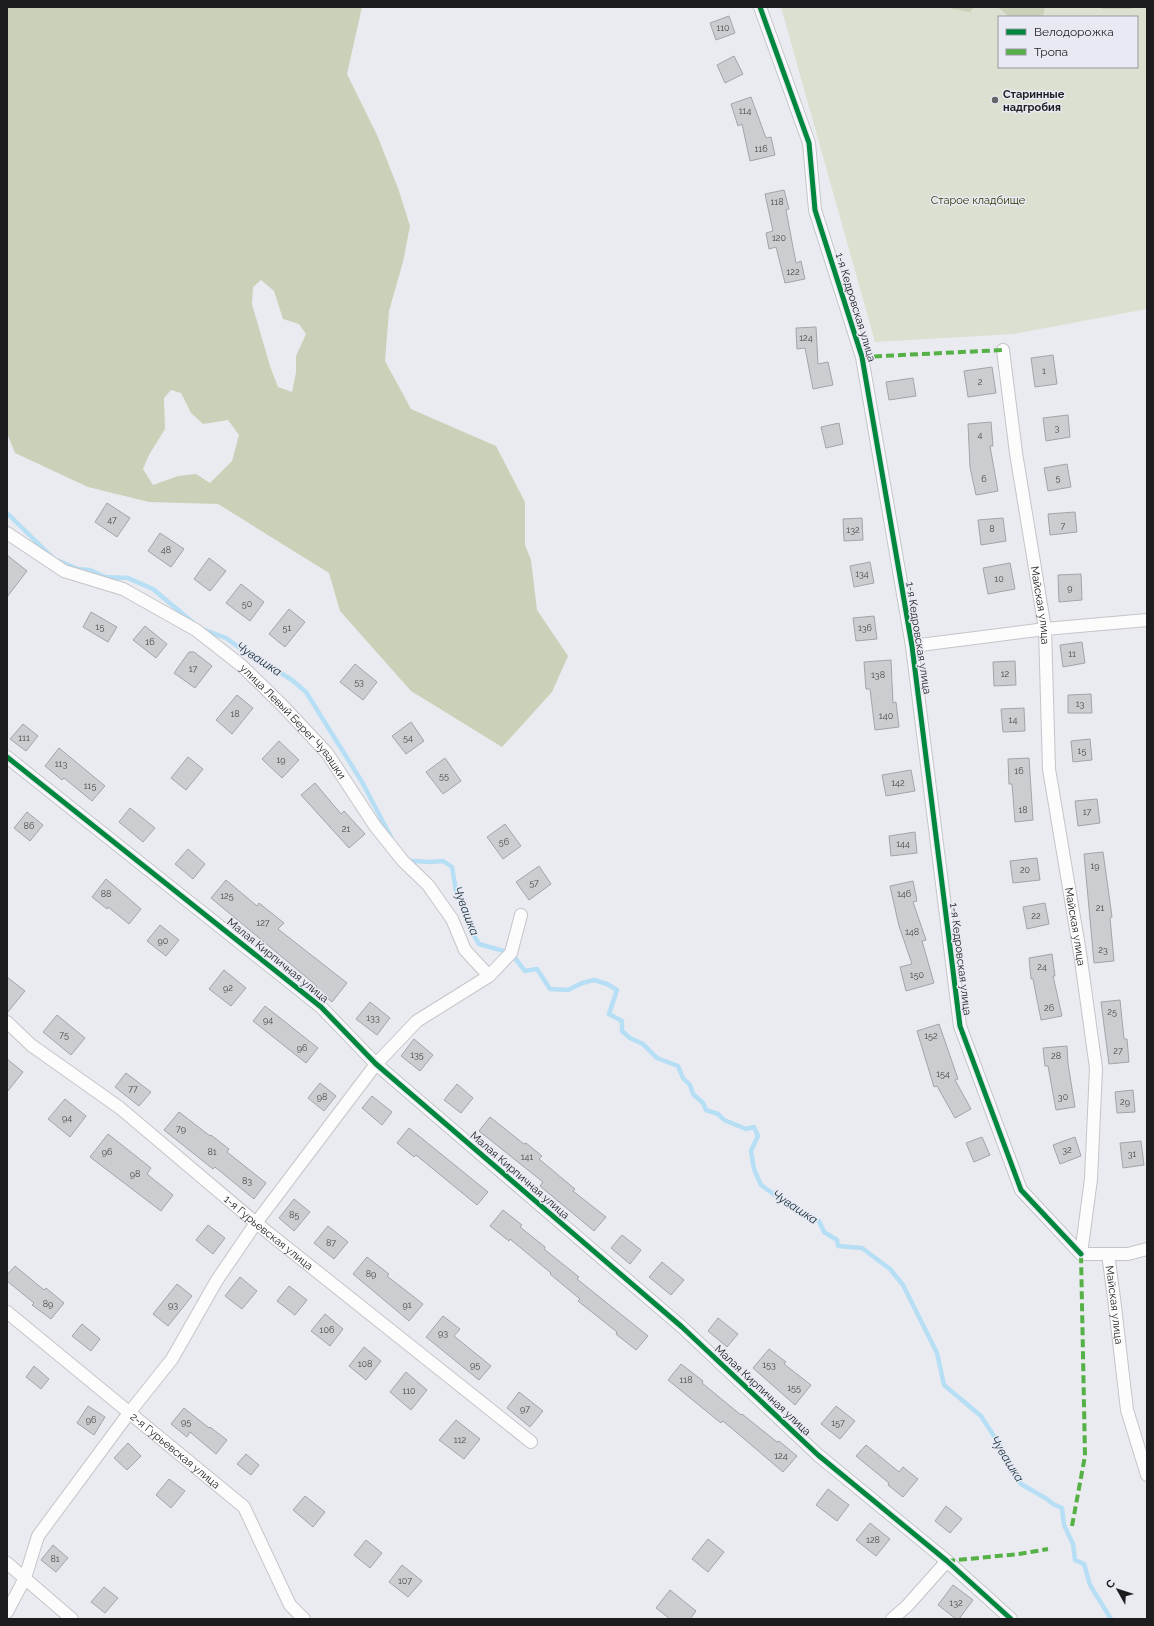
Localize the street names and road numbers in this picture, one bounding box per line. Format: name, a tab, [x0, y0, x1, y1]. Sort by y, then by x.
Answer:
street label: 1-я Кедровская улица	[833, 251, 878, 363]
street label: Майская улица	[1028, 565, 1051, 645]
street label: 1-я Кедровская улица	[903, 581, 934, 695]
street label: улица Левый Берег Чувашки	[237, 662, 348, 782]
street label: Майская улица	[1062, 886, 1088, 967]
street label: 1-я Кедровская улица	[947, 902, 974, 1016]
street label: Малая Кирпичная улица	[224, 915, 331, 1005]
street label: Малая Кирпичная улица	[468, 1129, 572, 1222]
street label: 1-я Гурьевская улица	[221, 1193, 315, 1273]
street label: Майская улица	[1103, 1265, 1125, 1345]
street label: Малая Кирпичная улица	[712, 1342, 813, 1438]
street label: 2-я Гурьевская улица	[128, 1410, 222, 1492]

